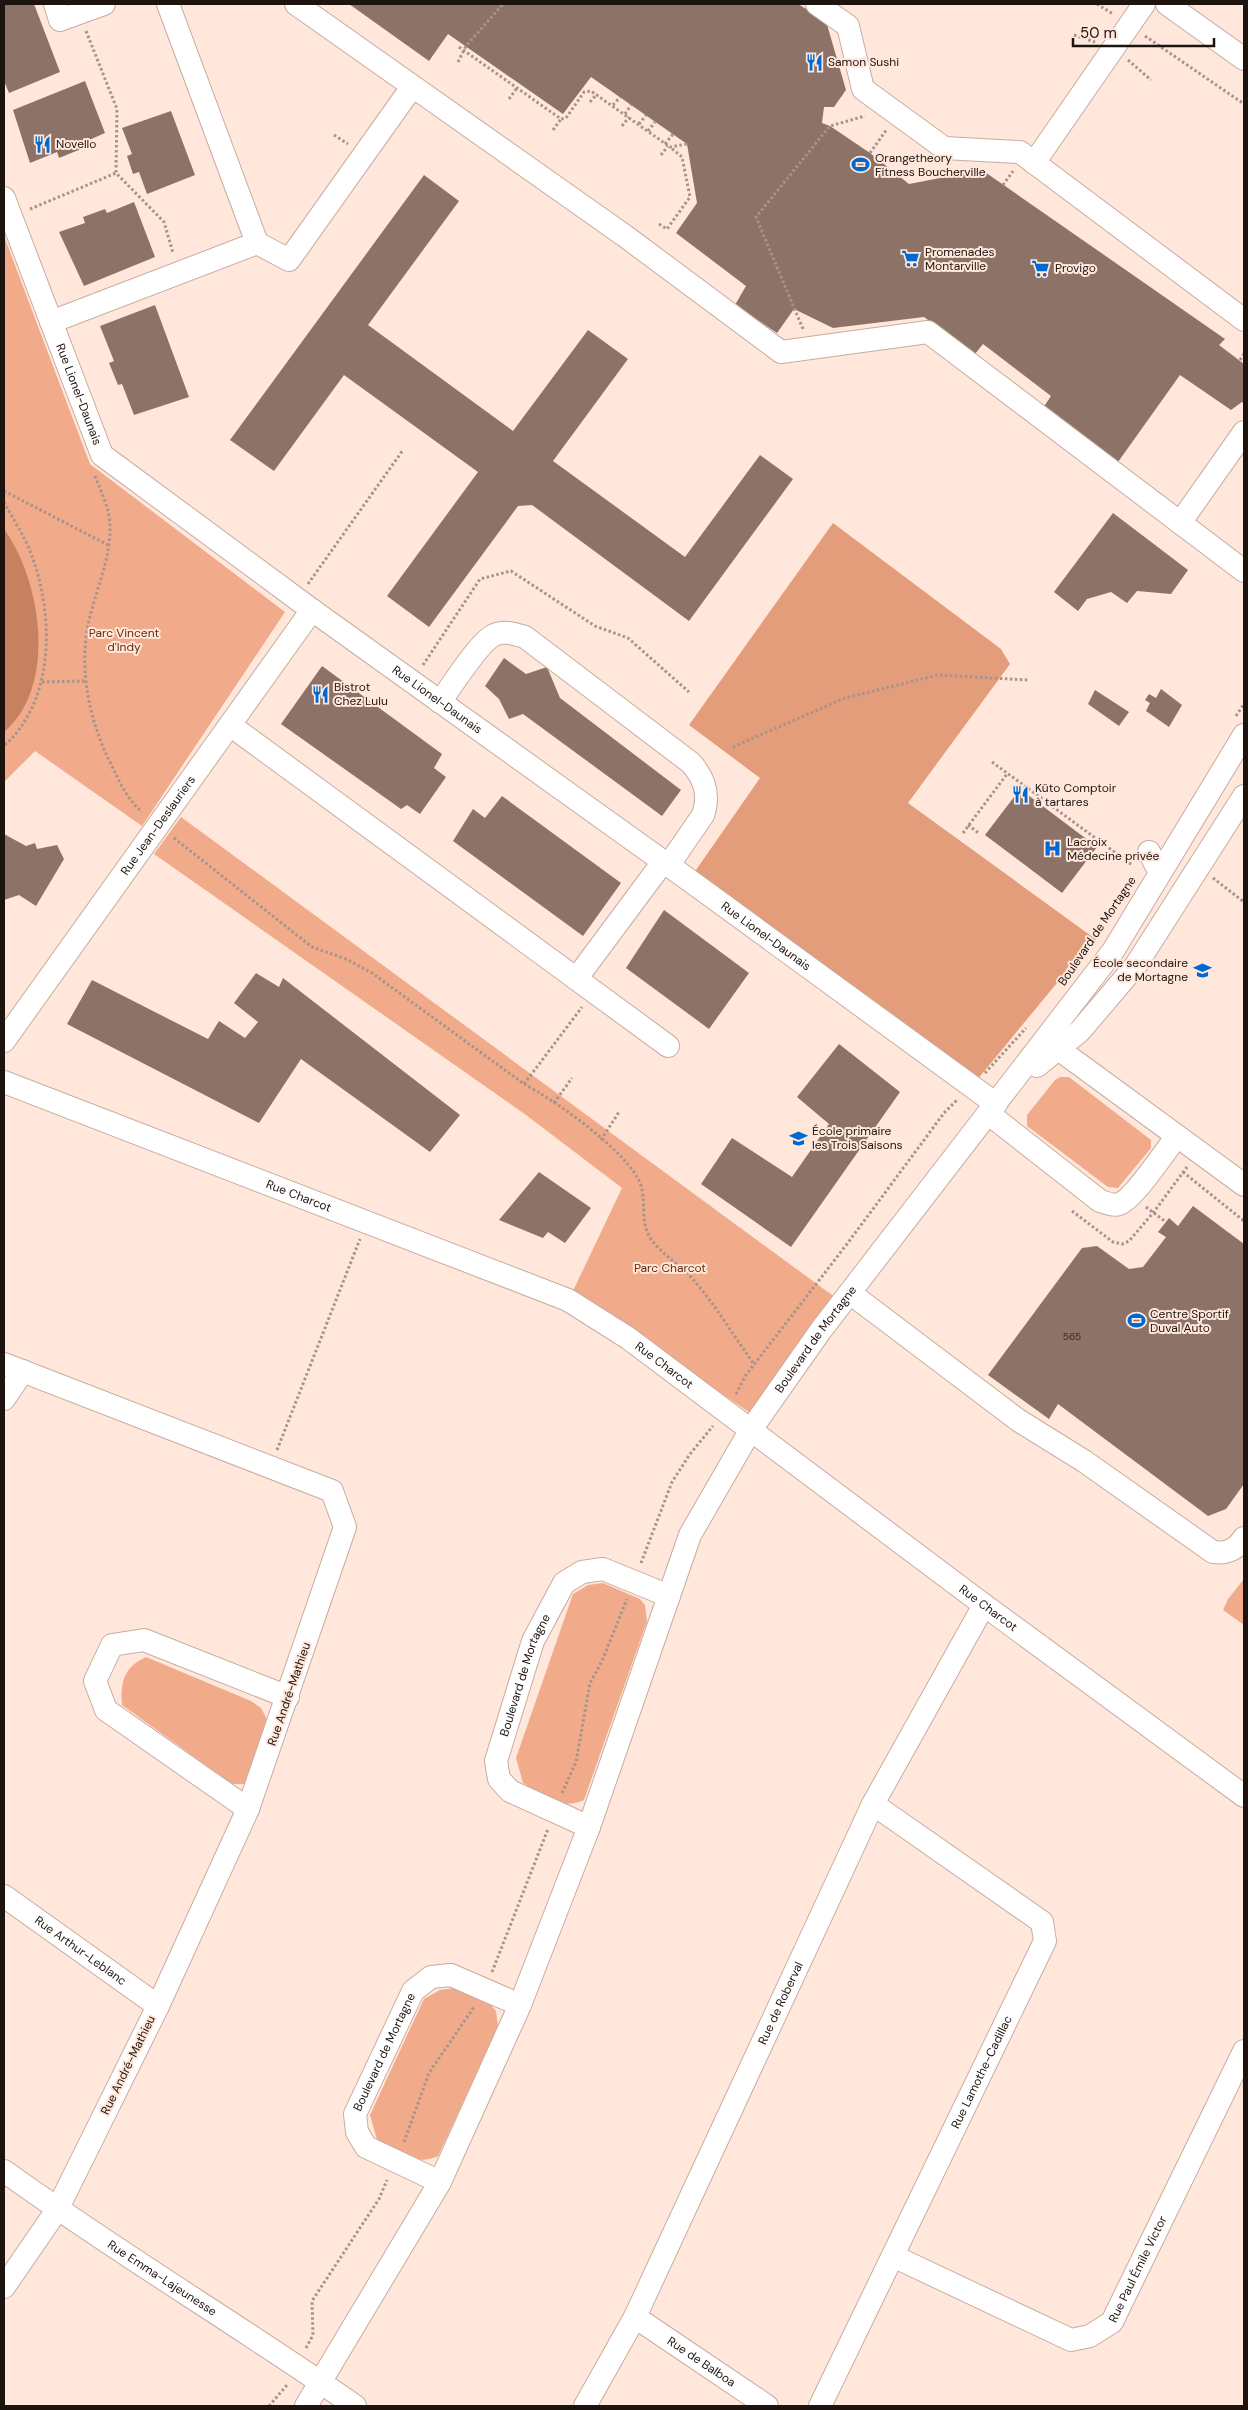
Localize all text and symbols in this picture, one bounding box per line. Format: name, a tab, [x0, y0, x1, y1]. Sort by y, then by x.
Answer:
scale bar	[1073, 15, 1214, 47]
text: 50 m	[1080, 23, 1117, 43]
restaurant icon: Samon Sushi	[804, 52, 824, 72]
place label: Samon Sushi	[828, 54, 899, 70]
restaurant icon: Novello	[32, 134, 52, 154]
place label: Novello	[56, 136, 96, 152]
place label: Orangetheory Fitness Boucherville	[875, 150, 986, 180]
sports icon: Orangetheory Fitness Boucherville	[851, 155, 871, 175]
place label: Promenades Montarville	[925, 244, 995, 274]
supermarket icon: Promenades Montarville	[901, 249, 921, 269]
supermarket icon: Provigo	[1031, 258, 1051, 278]
place label: Provigo	[1055, 260, 1096, 276]
street label: Rue Lionel-Daunais	[52, 341, 105, 447]
park label: Parc Vincent d'Indy	[89, 625, 160, 655]
street label: Rue Lionel-Daunais	[389, 662, 485, 737]
place label: Bistrot Chez Lulu	[334, 679, 388, 709]
restaurant icon: Bistrot Chez Lulu	[310, 684, 330, 704]
street label: Rue Jean-Deslauriers	[117, 772, 199, 878]
place label: Küto Comptoir à tartares	[1035, 780, 1117, 810]
restaurant icon: Küto Comptoir à tartares	[1011, 785, 1031, 805]
place label: Lacroix Médecine privée	[1067, 834, 1160, 864]
hospital icon: Lacroix Médecine privée	[1043, 839, 1063, 859]
street label: Boulevard de Mortagne	[1054, 873, 1140, 989]
street label: Rue Lionel-Daunais	[718, 898, 814, 974]
place label: École secondaire de Mortagne	[1093, 955, 1188, 985]
school or university icon: École secondaire de Mortagne	[1192, 960, 1212, 980]
place label: École primaire les Trois Saisons	[812, 1123, 903, 1153]
school or university icon: École primaire les Trois Saisons	[788, 1128, 808, 1148]
street label: Rue Charcot	[264, 1176, 334, 1216]
park label: Parc Charcot	[634, 1260, 706, 1276]
street label: Boulevard de Mortagne	[771, 1282, 860, 1396]
place label: Centre Sportif Duval Auto	[1150, 1306, 1229, 1336]
sports icon: Centre Sportif Duval Auto	[1126, 1311, 1146, 1331]
house number: 565	[1063, 1330, 1081, 1343]
street label: Rue Charcot	[632, 1338, 697, 1392]
street label: Rue Charcot	[956, 1581, 1021, 1635]
street label: Boulevard de Mortagne	[496, 1611, 554, 1738]
street label: Rue André-Mathieu	[264, 1640, 314, 1748]
street label: Rue Arthur-Leblanc	[31, 1912, 130, 1989]
street label: Rue de Roberval	[754, 1959, 807, 2047]
street label: Boulevard de Mortagne	[349, 1990, 419, 2114]
street label: Rue André-Mathieu	[97, 2013, 159, 2117]
street label: Rue Lamothe-Cadillac	[947, 2013, 1016, 2131]
street label: Rue Paul Émile Victor	[1105, 2213, 1171, 2325]
street label: Rue Emma-Lajeunesse	[104, 2236, 220, 2320]
street label: Rue de Balboa	[664, 2333, 739, 2391]

